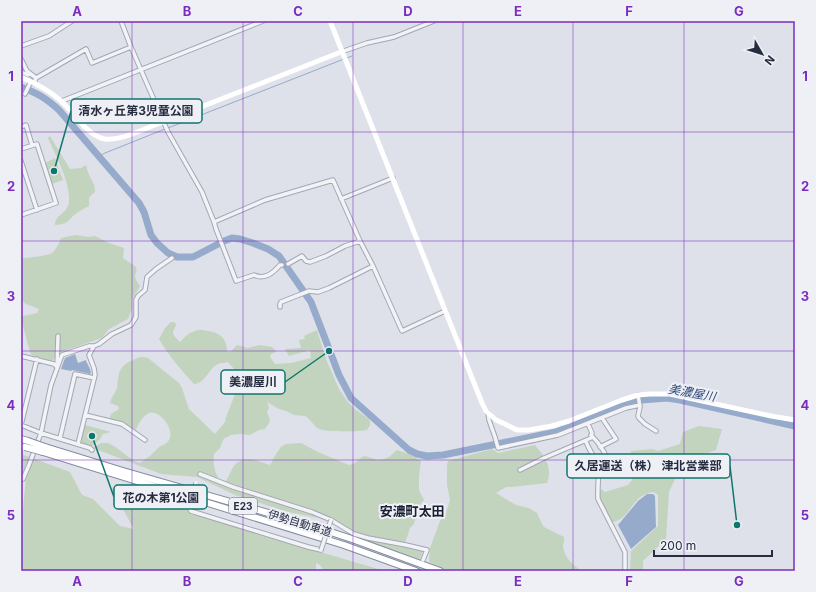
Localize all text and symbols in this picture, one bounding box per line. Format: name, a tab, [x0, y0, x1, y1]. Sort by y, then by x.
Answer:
text: A	[72, 3, 82, 19]
text: B	[183, 3, 192, 19]
text: C	[293, 3, 303, 19]
text: D	[403, 3, 413, 19]
text: E	[514, 3, 522, 19]
text: F	[625, 3, 633, 19]
text: G	[734, 3, 744, 19]
north arrow	[742, 34, 782, 74]
text: N	[762, 53, 778, 68]
text: 1	[8, 68, 14, 84]
text: 1	[802, 68, 808, 84]
callout: 清水ヶ丘第3児童公園	[71, 99, 202, 123]
text: 清水ヶ丘第3児童公園	[78, 103, 194, 118]
text: 2	[7, 178, 15, 194]
text: 2	[801, 178, 809, 194]
text: 3	[7, 288, 15, 304]
text: 3	[801, 288, 809, 304]
callout: 美濃屋川	[221, 370, 285, 394]
text: 美濃屋川	[229, 374, 277, 389]
water label: 美濃屋川	[667, 381, 719, 404]
text: 4	[7, 397, 16, 413]
text: 4	[801, 397, 810, 413]
callout: 久居運送（株） 津北営業部	[567, 454, 730, 478]
text: 久居運送（株） 津北営業部	[575, 458, 721, 473]
callout: 花の木第1公園	[114, 485, 207, 509]
text: 花の木第1公園	[122, 490, 200, 505]
road number: E23	[229, 498, 257, 514]
district label: 安濃町太田	[379, 503, 445, 519]
text: 5	[7, 507, 15, 523]
street label: 伊勢自動車道	[266, 507, 334, 539]
text: 5	[801, 507, 809, 523]
scale bar	[654, 532, 772, 558]
text: 200 m	[660, 538, 696, 553]
text: A	[72, 573, 82, 589]
text: B	[183, 573, 192, 589]
text: C	[293, 573, 303, 589]
text: D	[403, 573, 413, 589]
text: E	[514, 573, 522, 589]
text: F	[625, 573, 633, 589]
text: G	[734, 573, 744, 589]

